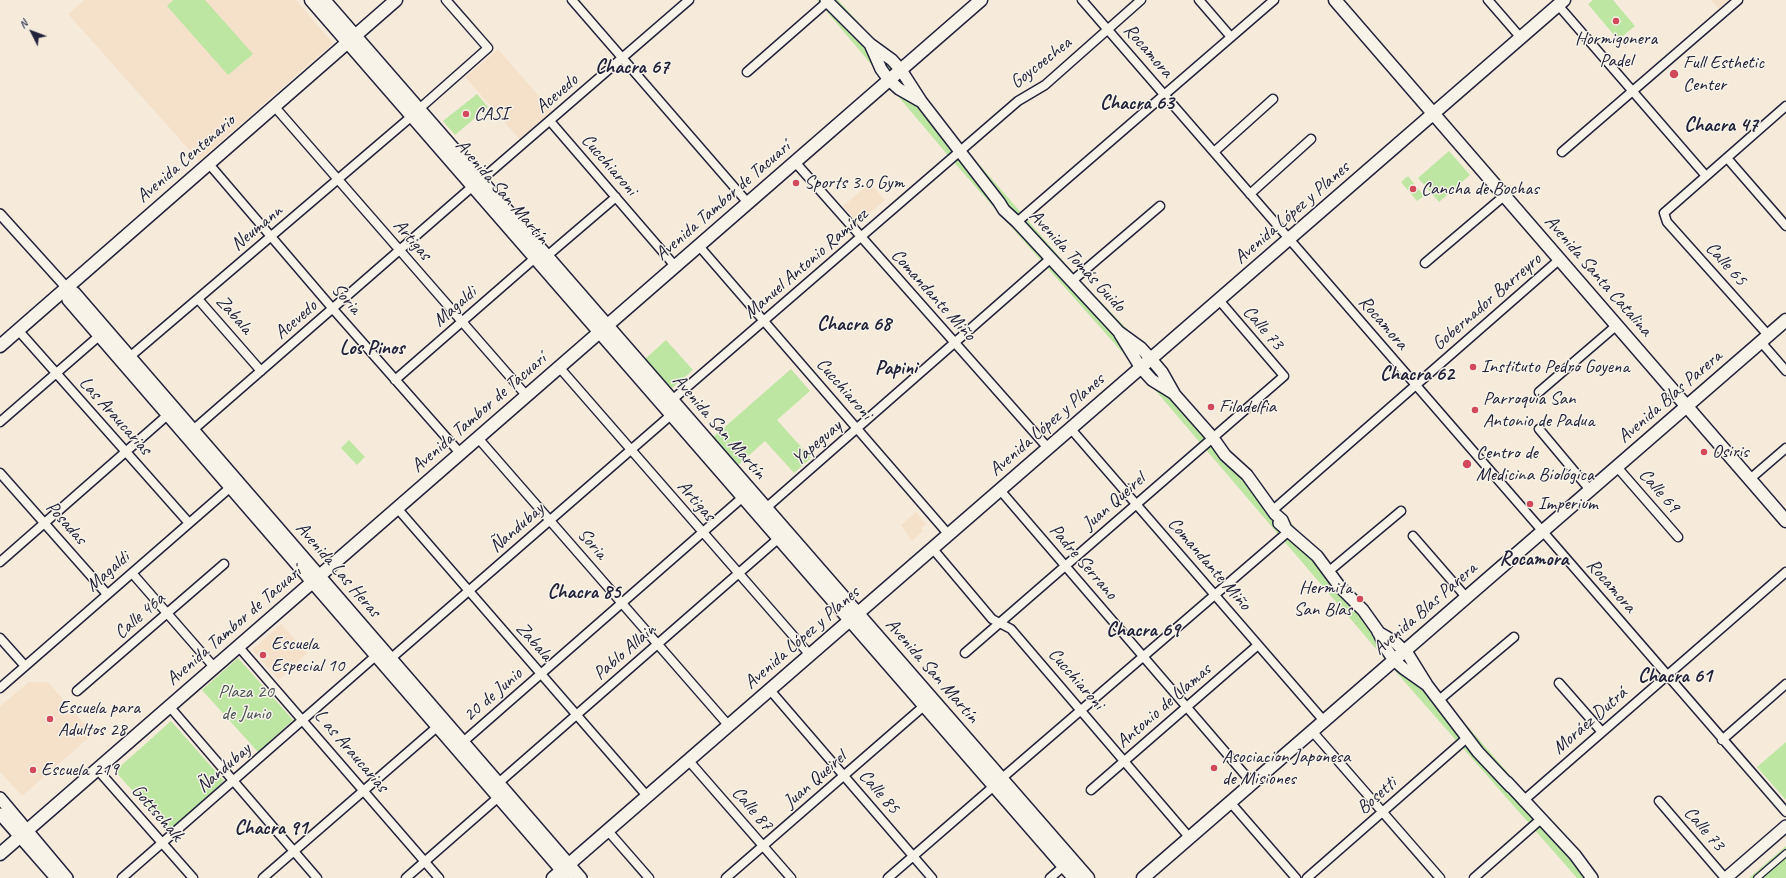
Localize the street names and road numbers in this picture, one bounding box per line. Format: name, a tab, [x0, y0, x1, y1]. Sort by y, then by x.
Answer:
street label: Rocamora	[1118, 19, 1178, 83]
street label: Goycoechea	[1006, 32, 1076, 94]
street label: Acevedo	[531, 69, 583, 119]
street label: Avenida Centenario	[132, 110, 240, 208]
street label: Cucchiaroni	[576, 129, 642, 201]
street label: Avenida San Martín	[450, 135, 554, 249]
street label: Avenida Tambor de Tacuarí	[651, 136, 795, 266]
street label: Avenida López y Planes	[1230, 157, 1354, 269]
street label: Neumann	[227, 200, 287, 256]
street label: Manuel Antonio Ramírez	[739, 204, 873, 324]
street label: Avenida Tomás Guido	[1024, 205, 1130, 317]
street label: Avenida Santa Catalina	[1539, 211, 1657, 341]
street label: Artigas	[388, 215, 436, 265]
street label: Calle 65	[1700, 237, 1752, 291]
street label: Comandante Miño	[886, 244, 980, 346]
street label: Gobernador Barreyro	[1428, 248, 1546, 356]
street label: Soria	[326, 279, 366, 319]
street label: Magaldi	[428, 282, 482, 332]
street label: Zabala	[211, 291, 257, 339]
street label: Rocamora	[1353, 291, 1413, 355]
street label: Acevedo	[270, 295, 322, 345]
street label: Calle 73	[1237, 301, 1289, 355]
street label: Avenida Blas Parera	[1613, 346, 1727, 448]
street label: Avenida Tambor de Tacuarí	[407, 348, 551, 478]
street label: Cucchiaroni	[811, 353, 877, 425]
street label: Avenida López y Planes	[985, 369, 1109, 481]
street label: Avenida San Martín	[667, 370, 771, 484]
street label: Las Araucarias	[74, 372, 156, 460]
street label: Yapeguay	[787, 415, 847, 471]
street label: Calle 69	[1633, 464, 1685, 518]
street label: Juan Queirel	[1078, 469, 1150, 535]
street label: Artigas	[672, 476, 720, 526]
street label: Posadas	[41, 497, 91, 549]
street label: Ñandubay	[485, 498, 549, 558]
street label: Comandante Miño	[1162, 513, 1256, 615]
street label: Avenida Las Heras	[290, 518, 386, 622]
street label: Padre Serrano	[1044, 519, 1122, 605]
street label: Soria	[572, 524, 612, 564]
street label: Magaldi	[81, 547, 135, 597]
street label: Rocamora	[1581, 554, 1641, 618]
street label: Avenida Blas Parera	[1368, 558, 1482, 660]
street label: Avenida Tambor de Tacuarí	[162, 561, 306, 691]
street label: Avenida López y Planes	[740, 582, 864, 694]
street label: Calle 46a	[110, 588, 170, 644]
street label: Avenida San Martín	[880, 614, 984, 728]
street label: Zabala	[511, 618, 557, 666]
street label: Pablo Allain	[589, 619, 661, 685]
street label: Cucchiaroni	[1043, 643, 1109, 715]
street label: Antonio de Llamas	[1112, 659, 1216, 753]
street label: 20 de Junio	[459, 663, 527, 727]
street label: Moráez Dutrá	[1548, 682, 1632, 760]
street label: L as Araucarias	[309, 705, 393, 797]
street label: Ñandubay	[192, 738, 256, 798]
street label: Juan Queirel	[779, 747, 851, 813]
street label: Calle 85	[853, 765, 905, 819]
street label: Bosetti	[1352, 773, 1402, 819]
street label: Gottschalk	[126, 780, 188, 846]
street label: Calle 87	[726, 782, 778, 836]
street label: Calle 73	[1678, 802, 1730, 856]

